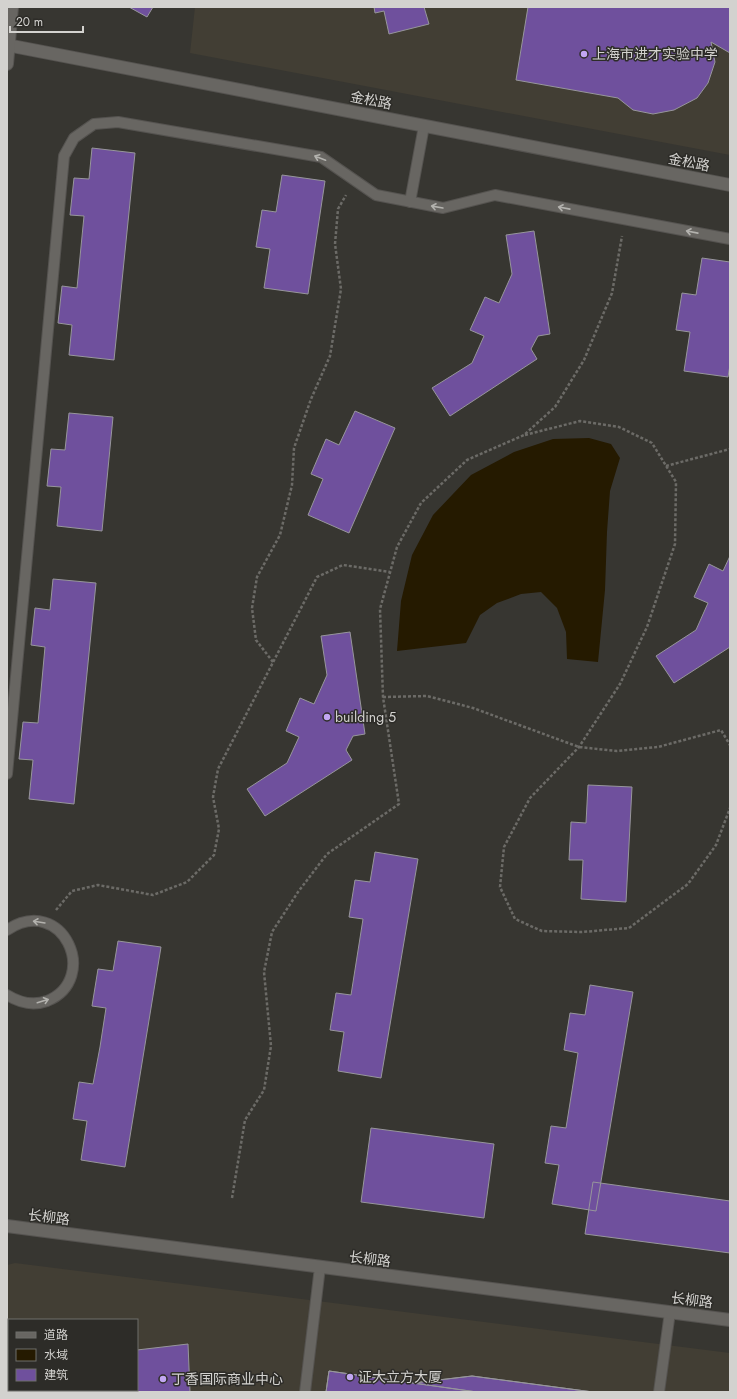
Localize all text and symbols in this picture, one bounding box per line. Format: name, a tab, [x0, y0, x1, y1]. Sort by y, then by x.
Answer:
scale bar	[10, 8, 83, 34]
text: 20 m	[16, 13, 43, 31]
place label: 上海市进才实验中学	[592, 44, 718, 64]
marker: 上海市进才实验中学	[579, 49, 589, 59]
street label: 金松路	[348, 86, 394, 114]
street label: 金松路	[666, 148, 712, 176]
one-way arrow	[314, 154, 326, 162]
one-way arrow	[431, 203, 444, 211]
one-way arrow	[558, 203, 571, 211]
one-way arrow	[686, 228, 699, 236]
place label: building 5	[335, 707, 396, 727]
marker: building 5	[322, 712, 332, 722]
one-way arrow	[33, 918, 46, 926]
one-way arrow	[37, 997, 49, 1005]
street label: 长柳路	[27, 1205, 71, 1229]
street label: 长柳路	[348, 1247, 392, 1271]
street label: 长柳路	[670, 1288, 714, 1312]
legend	[8, 1319, 138, 1391]
text: 道路	[44, 1326, 68, 1344]
text: 水域	[44, 1346, 68, 1364]
text: 建筑	[44, 1366, 68, 1384]
place label: 证大立方大厦	[358, 1367, 442, 1387]
place label: 丁香国际商业中心	[171, 1369, 283, 1389]
marker: 证大立方大厦	[345, 1372, 355, 1382]
marker: 丁香国际商业中心	[158, 1374, 168, 1384]

